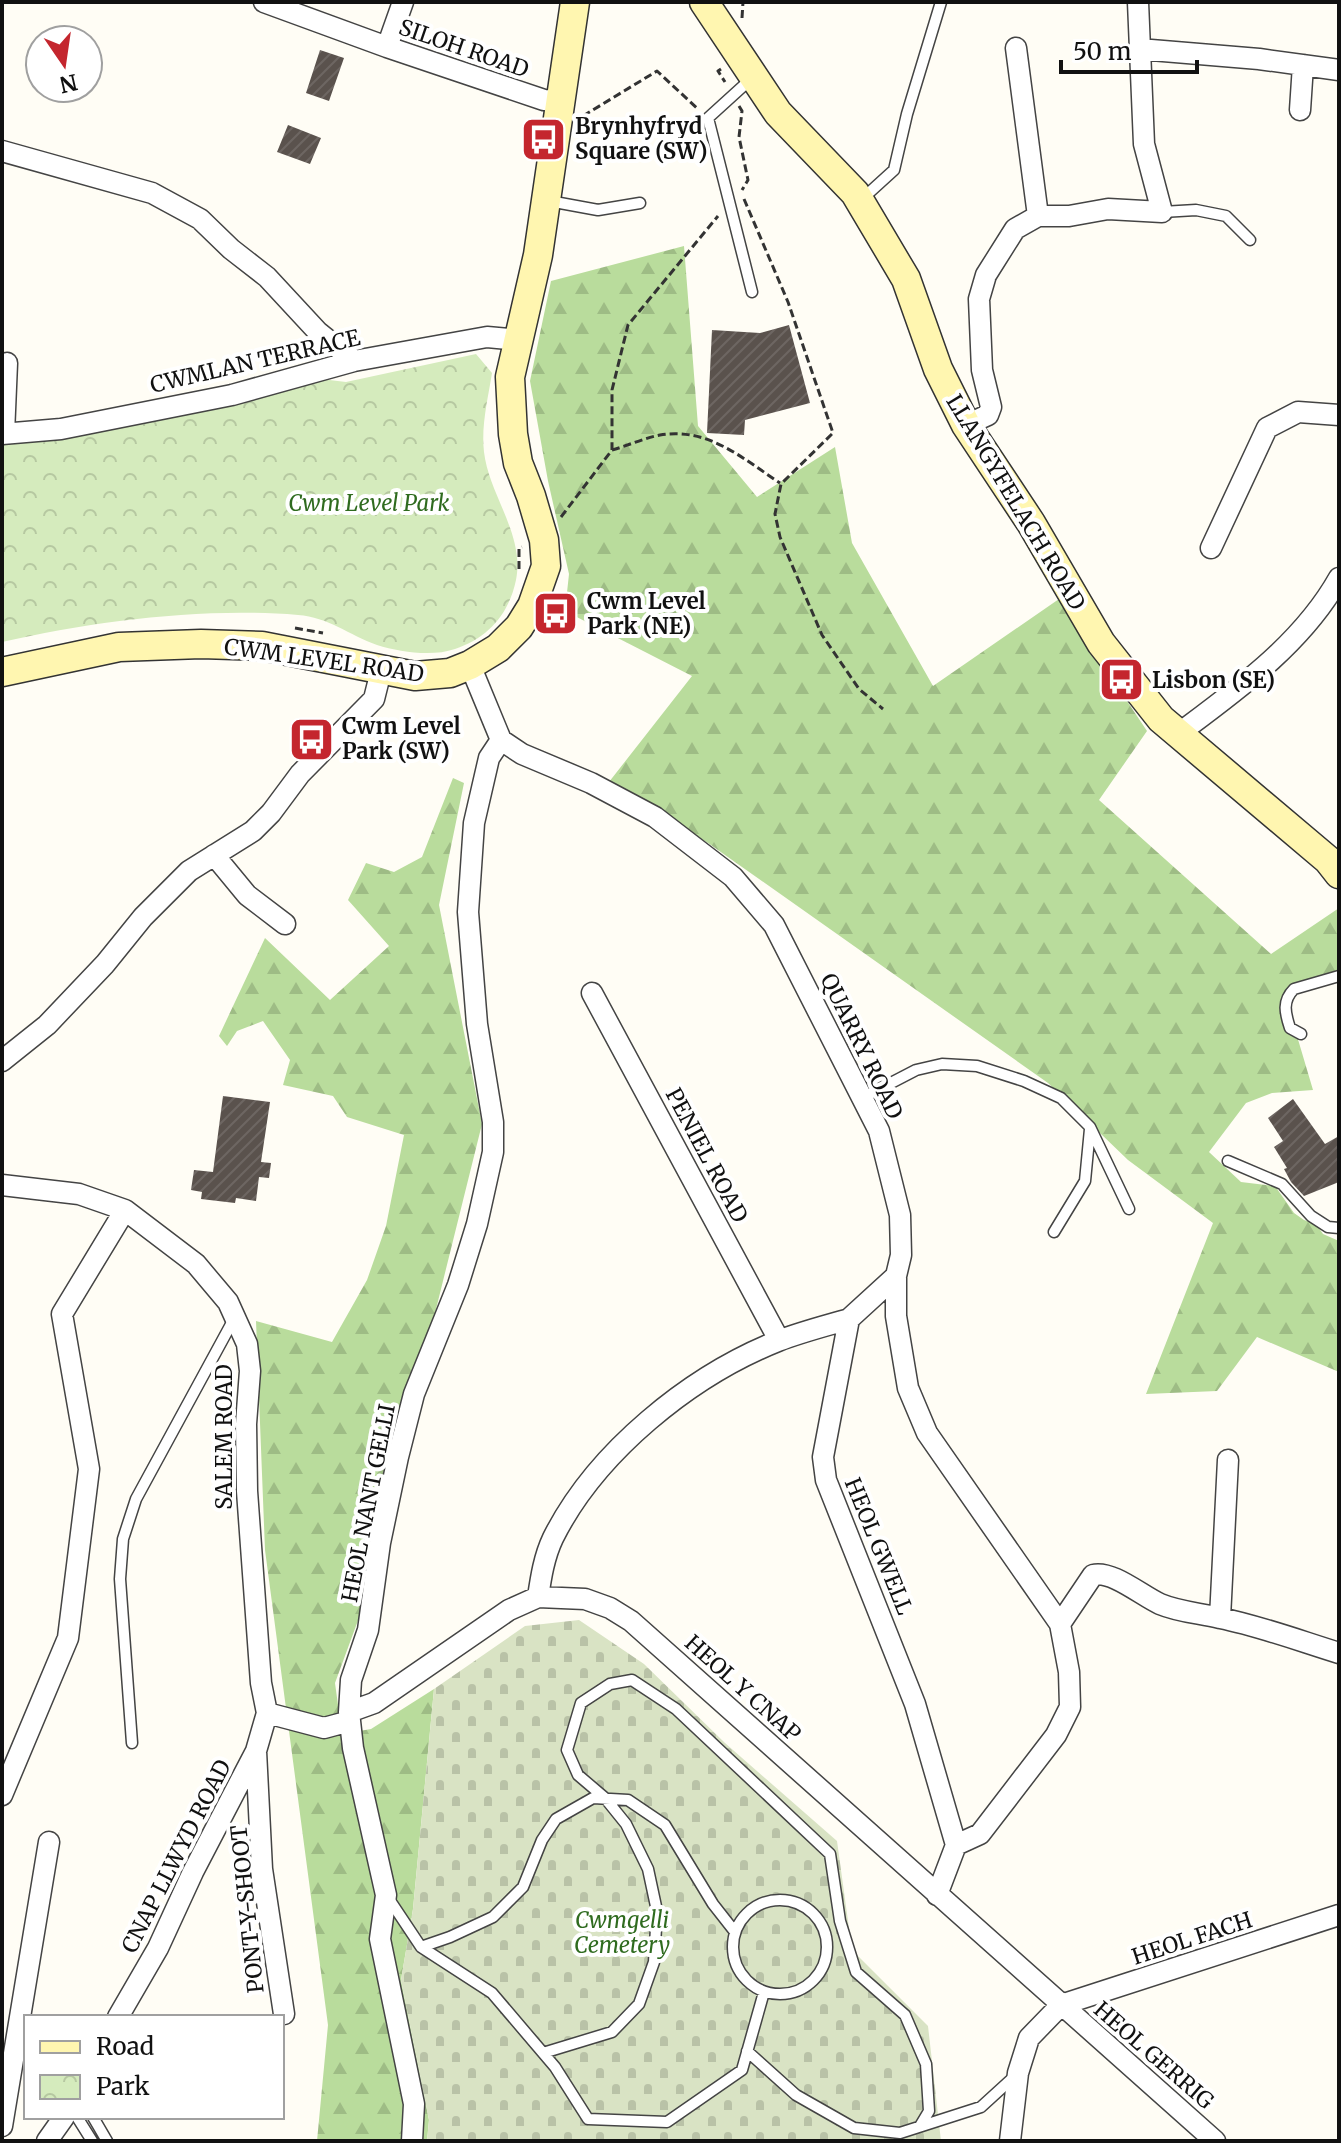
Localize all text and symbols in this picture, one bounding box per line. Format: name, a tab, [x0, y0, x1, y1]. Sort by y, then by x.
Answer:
street label: SILOH ROAD	[395, 13, 533, 83]
north arrow	[24, 24, 104, 104]
scale bar	[1061, 24, 1197, 74]
text: 50 m	[1073, 36, 1132, 67]
text: N	[56, 68, 80, 99]
place label: Brynhyfryd Square (SW)	[575, 112, 707, 165]
bus stop icon: Brynhyfryd Square (SW)	[520, 115, 568, 163]
street label: CWMLAN TERRACE	[147, 323, 363, 399]
street label: LLANGYFELACH ROAD	[940, 389, 1092, 615]
park label: Cwm Level Park	[288, 489, 450, 517]
place label: Cwm Level Park (NE)	[587, 587, 706, 640]
bus stop icon: Cwm Level Park (NE)	[532, 590, 580, 638]
street label: CWM LEVEL ROAD	[222, 632, 426, 688]
bus stop icon: Lisbon (SE)	[1097, 656, 1145, 704]
place label: Lisbon (SE)	[1152, 666, 1275, 694]
place label: Cwm Level Park (SW)	[342, 712, 461, 765]
bus stop icon: Cwm Level Park (SW)	[287, 715, 335, 763]
street label: QUARRY ROAD	[815, 969, 909, 1123]
street label: PENIEL ROAD	[660, 1083, 754, 1227]
street label: SALEM ROAD	[210, 1364, 238, 1510]
street label: HEOL NANT GELLI	[335, 1401, 401, 1605]
street label: HEOL GWELL	[839, 1473, 919, 1619]
street label: HEOL Y CNAP	[679, 1629, 807, 1747]
street label: CNAP LLWYD ROAD	[115, 1755, 237, 1957]
street label: PONT-Y-SHOOT	[224, 1824, 270, 1994]
street label: HEOL FACH	[1128, 1905, 1256, 1971]
park label: Cwmgelli Cemetery	[574, 1906, 670, 1959]
street label: HEOL GERRIG	[1088, 1995, 1220, 2115]
legend	[24, 2015, 284, 2119]
text: Road	[96, 2031, 154, 2062]
text: Park	[96, 2071, 150, 2102]

